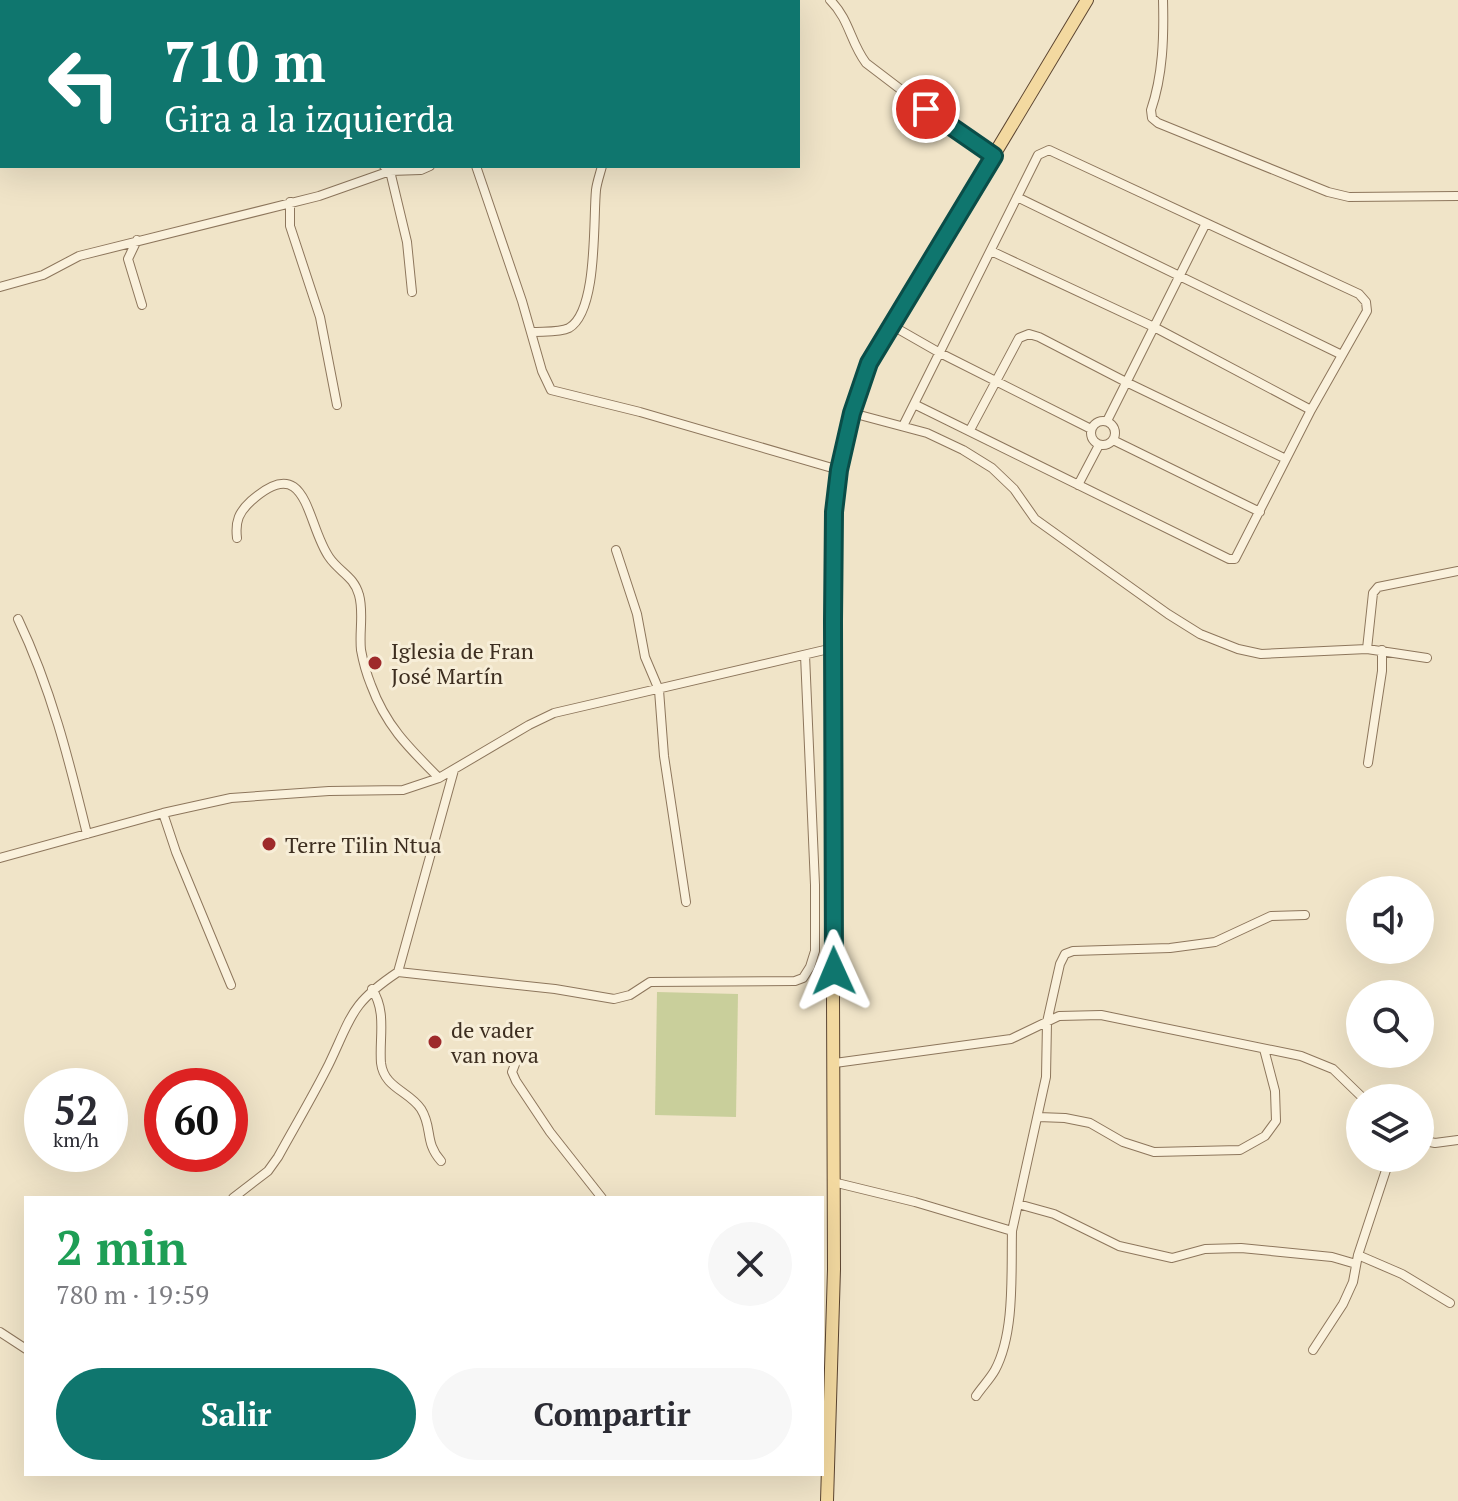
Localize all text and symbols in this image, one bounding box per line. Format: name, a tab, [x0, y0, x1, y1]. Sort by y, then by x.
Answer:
text: 710 m	[164, 24, 326, 98]
icon: left	[32, 32, 136, 136]
pin	[892, 75, 960, 143]
icon: arrive	[904, 87, 948, 131]
text: Gira a la izquierda	[164, 95, 454, 142]
place label: Iglesia de Fran José Martín	[391, 636, 534, 690]
marker: Iglesia de Fran José Martín	[366, 654, 384, 672]
place label: Terre Tilin Ntua	[285, 830, 442, 859]
marker: Terre Tilin Ntua	[260, 835, 278, 853]
map controls	[1346, 876, 1434, 1172]
button: sound	[1346, 876, 1434, 964]
position arrow	[792, 929, 876, 1013]
button: search	[1346, 980, 1434, 1068]
place label: de vader van nova	[450, 1015, 539, 1069]
marker: de vader van nova	[426, 1033, 444, 1051]
speed limit sign: 60	[144, 1068, 248, 1172]
text: 52	[53, 1083, 99, 1136]
button: layers	[1346, 1084, 1434, 1172]
text: km/h	[53, 1126, 99, 1153]
text: 2 min	[56, 1215, 187, 1279]
button: close	[708, 1222, 792, 1306]
text: 780 m · 19:59	[56, 1277, 209, 1311]
button: Salir	[56, 1368, 416, 1460]
button: Compartir	[432, 1368, 792, 1460]

